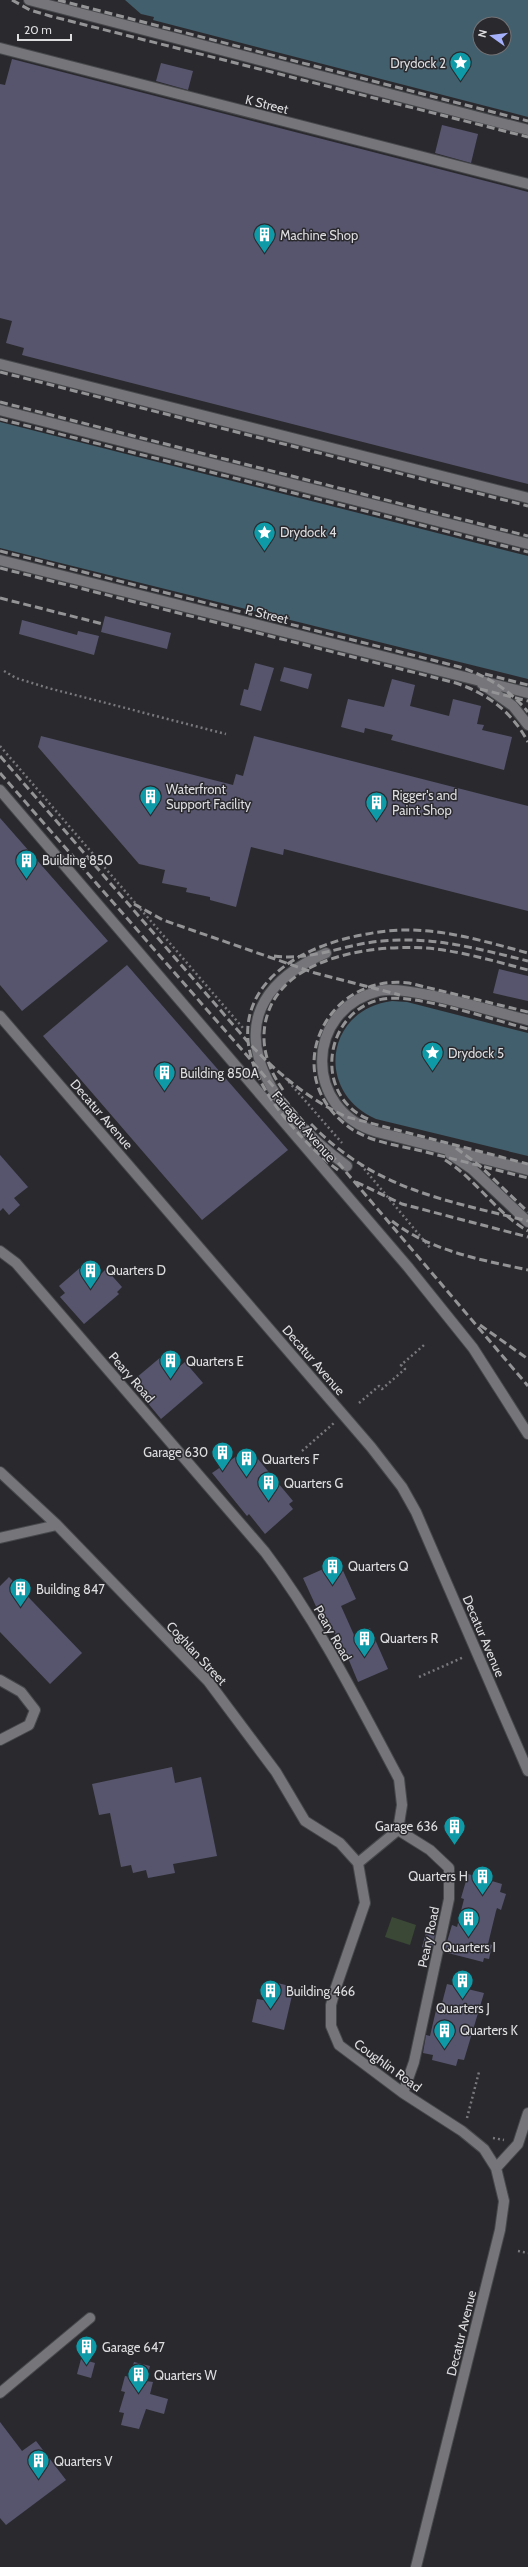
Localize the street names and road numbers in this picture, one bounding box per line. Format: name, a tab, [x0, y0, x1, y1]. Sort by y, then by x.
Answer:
street label: K Street	[244, 91, 291, 117]
street label: P Street	[244, 601, 291, 627]
street label: Decatur Avenue	[67, 1076, 137, 1153]
street label: Farragut Avenue	[269, 1087, 339, 1165]
street label: Decatur Avenue	[279, 1322, 349, 1399]
street label: Peary Road	[106, 1348, 158, 1406]
street label: Decatur Avenue	[460, 1593, 509, 1680]
street label: Peary Road	[311, 1602, 355, 1664]
street label: Coghlan Street	[163, 1618, 231, 1689]
street label: Peary Road	[414, 1905, 442, 1969]
street label: Coughlin Road	[351, 2035, 425, 2095]
street label: Decatur Avenue	[443, 2288, 479, 2377]

